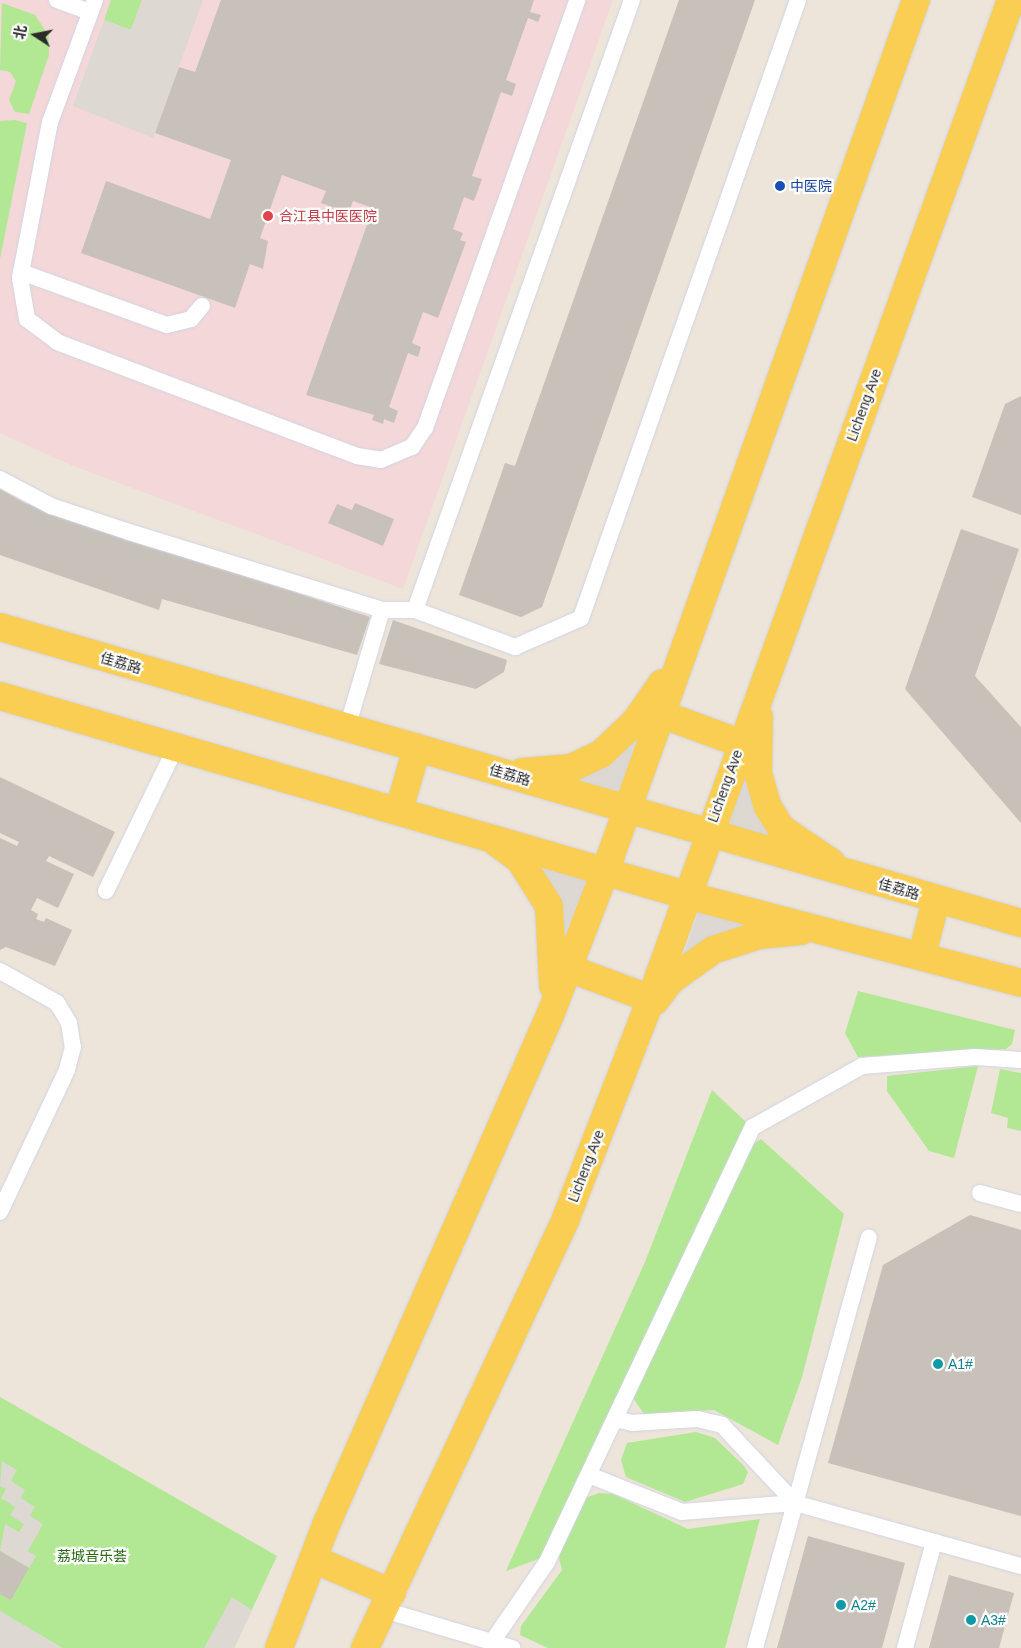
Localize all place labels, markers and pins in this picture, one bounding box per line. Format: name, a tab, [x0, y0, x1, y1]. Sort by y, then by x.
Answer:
place label: 中医院	[790, 178, 832, 194]
marker: 中医院	[774, 180, 786, 192]
place label: 合江县中医医院	[279, 208, 377, 224]
marker: 合江县中医医院	[261, 209, 275, 223]
place label: A1#	[948, 1356, 973, 1372]
marker: A1#	[932, 1358, 944, 1370]
place label: A2#	[851, 1597, 876, 1613]
marker: A2#	[835, 1599, 847, 1611]
place label: A3#	[981, 1612, 1006, 1628]
marker: A3#	[965, 1614, 977, 1626]

